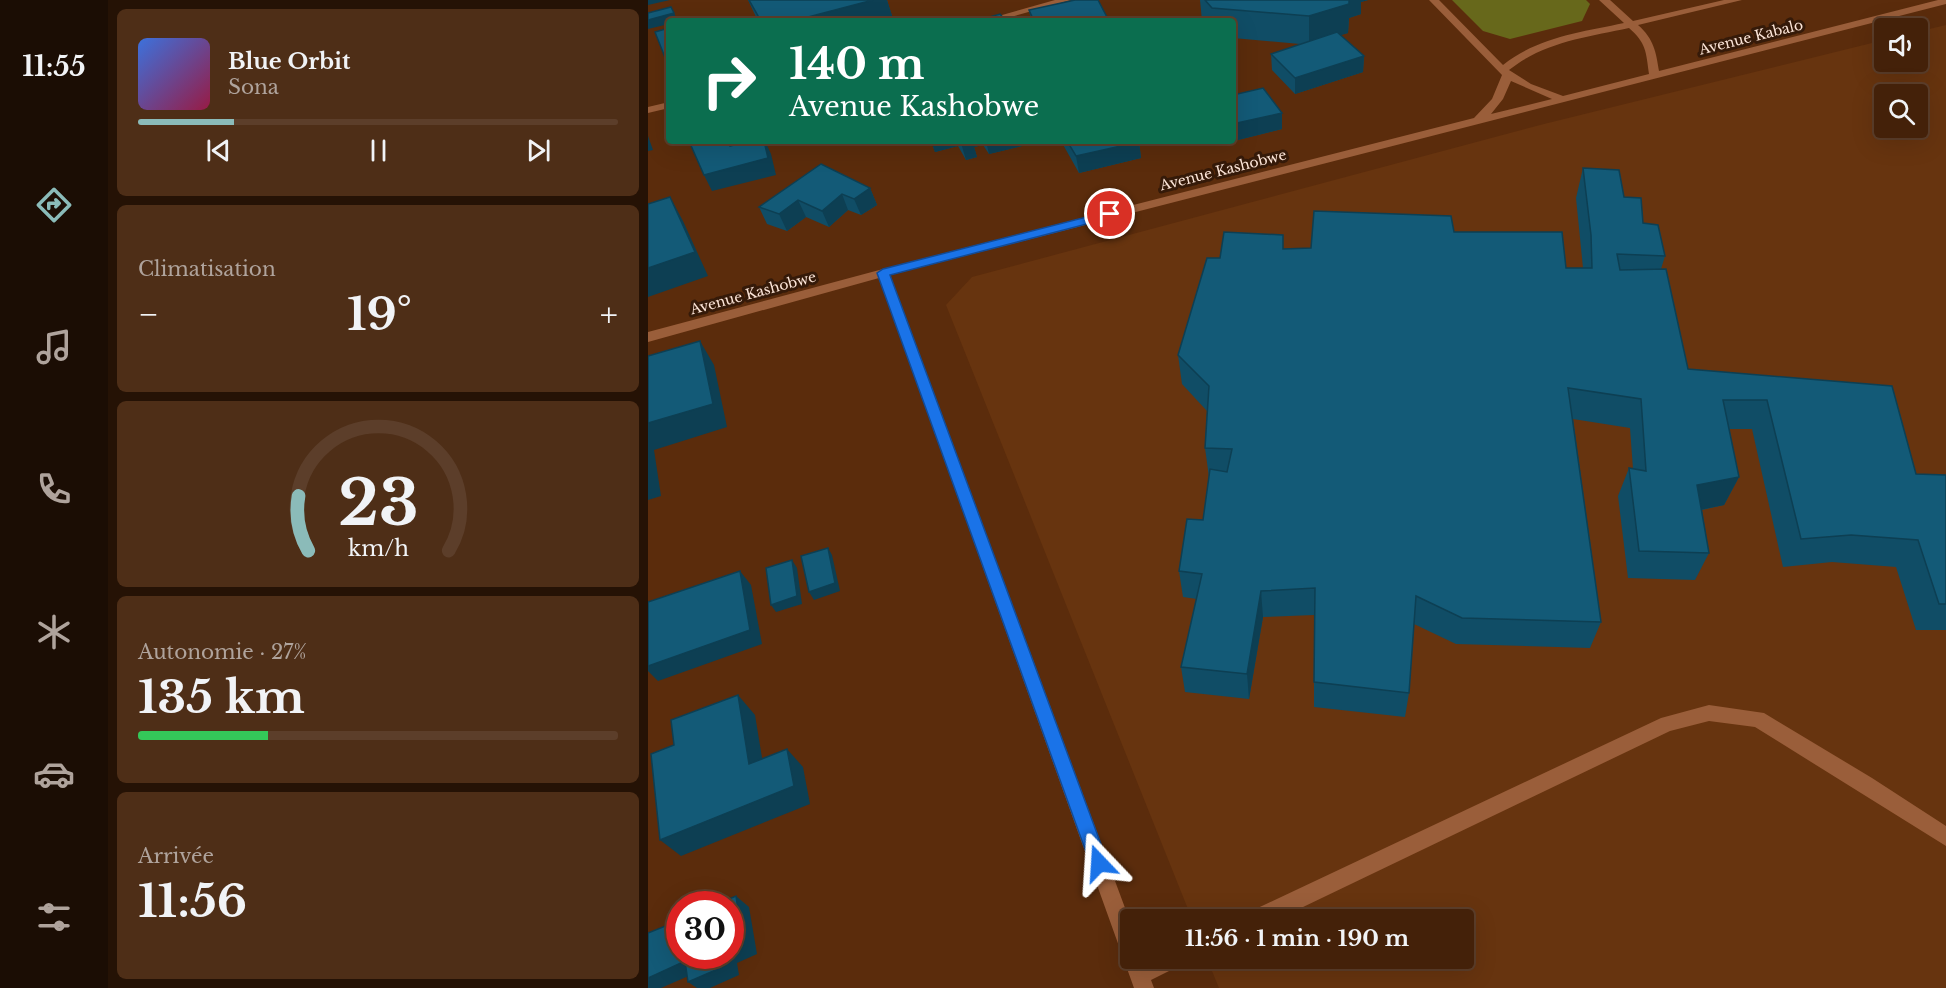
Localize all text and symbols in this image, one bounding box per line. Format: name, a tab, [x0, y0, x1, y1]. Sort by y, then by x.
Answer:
street label: Avenue Kabalo	[1696, 15, 1805, 59]
map controls	[1874, 18, 1928, 138]
button: sound	[1874, 18, 1928, 72]
text: 140 m	[789, 38, 925, 90]
icon: right	[690, 42, 768, 120]
text: Blue Orbit	[228, 48, 350, 75]
text: 11:55	[22, 50, 86, 83]
text: Sona	[228, 75, 279, 99]
button: search	[1874, 84, 1928, 138]
text: Avenue Kashobwe	[789, 90, 1039, 123]
icon: previous	[202, 134, 235, 167]
icon: pause	[362, 134, 395, 167]
icon: next	[522, 134, 555, 167]
street label: Avenue Kashobwe	[1157, 146, 1288, 195]
icon: directions	[33, 184, 75, 226]
pin	[1084, 188, 1135, 239]
icon: arrive	[1093, 197, 1126, 230]
text: Climatisation	[138, 257, 276, 281]
street label: Avenue Kashobwe	[687, 268, 818, 319]
text: 19°	[347, 286, 412, 342]
text: −	[138, 294, 159, 335]
text: +	[600, 294, 618, 335]
icon: music	[33, 326, 75, 368]
text: 23	[338, 464, 418, 542]
icon: phone	[33, 468, 75, 510]
text: km/h	[348, 535, 409, 562]
icon: climate	[33, 611, 75, 653]
text: Autonomie · 27%	[138, 640, 307, 664]
text: 135 km	[138, 669, 305, 725]
icon: car	[33, 753, 75, 795]
position arrow	[1067, 831, 1131, 895]
text: Arrivée	[138, 844, 214, 868]
text: 11:56	[138, 873, 247, 929]
speed limit sign: 30	[666, 891, 744, 969]
icon: filters	[33, 896, 75, 938]
text: 11:56 · 1 min · 190 m	[1185, 925, 1409, 952]

